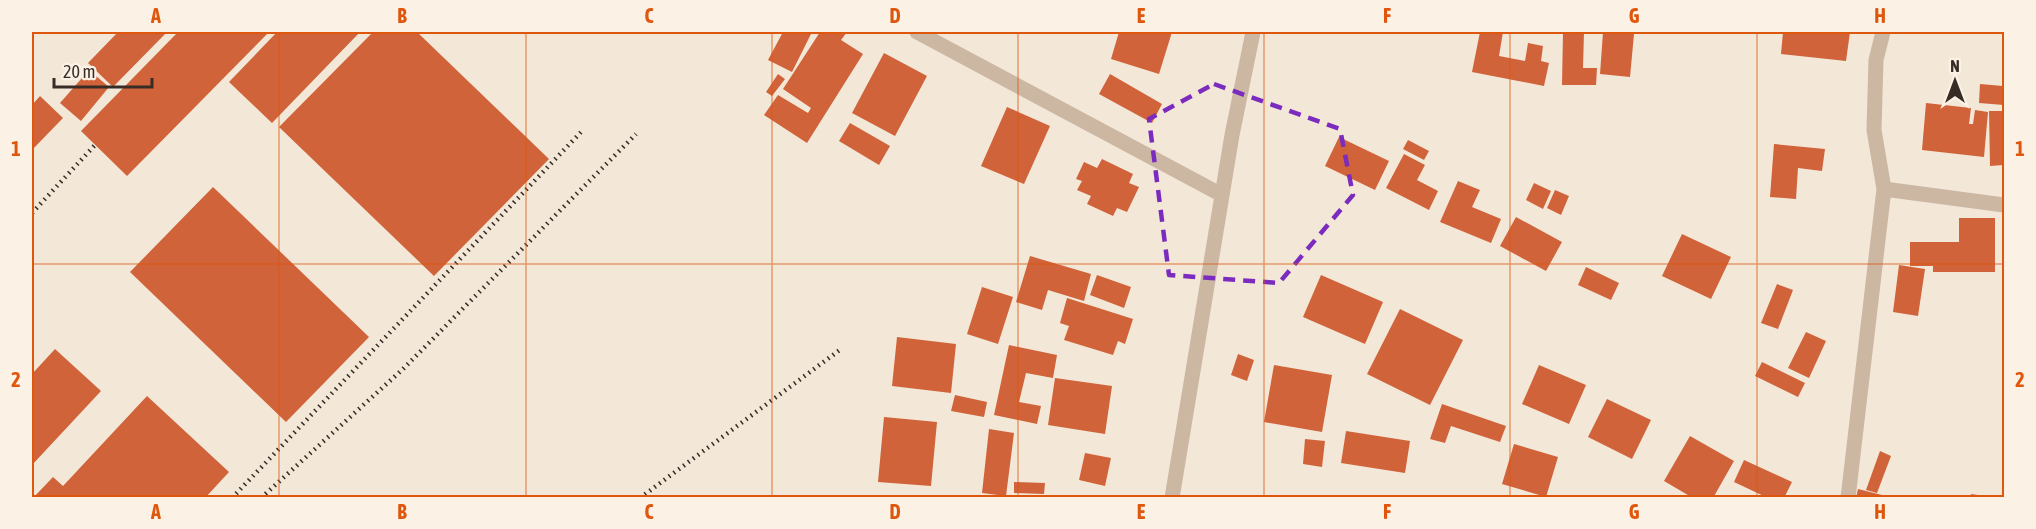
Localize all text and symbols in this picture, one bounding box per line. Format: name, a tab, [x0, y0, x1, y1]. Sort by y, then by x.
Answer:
text: A	[150, 4, 161, 27]
text: B	[397, 4, 407, 27]
text: C	[645, 4, 654, 27]
text: D	[889, 4, 901, 27]
text: E	[1137, 4, 1146, 27]
text: F	[1383, 4, 1391, 27]
text: G	[1629, 4, 1640, 27]
text: H	[1874, 4, 1886, 27]
scale bar	[54, 51, 152, 89]
north arrow	[1925, 51, 1985, 111]
text: N	[1950, 57, 1960, 75]
text: 20 m	[63, 61, 95, 82]
text: 1	[11, 137, 21, 160]
text: 1	[2015, 137, 2025, 160]
text: 2	[11, 368, 21, 391]
text: 2	[2015, 368, 2025, 391]
text: A	[150, 500, 161, 523]
text: B	[397, 500, 407, 523]
text: C	[645, 500, 654, 523]
text: D	[889, 500, 901, 523]
text: E	[1137, 500, 1146, 523]
text: F	[1383, 500, 1391, 523]
text: G	[1629, 500, 1640, 523]
text: H	[1874, 500, 1886, 523]

